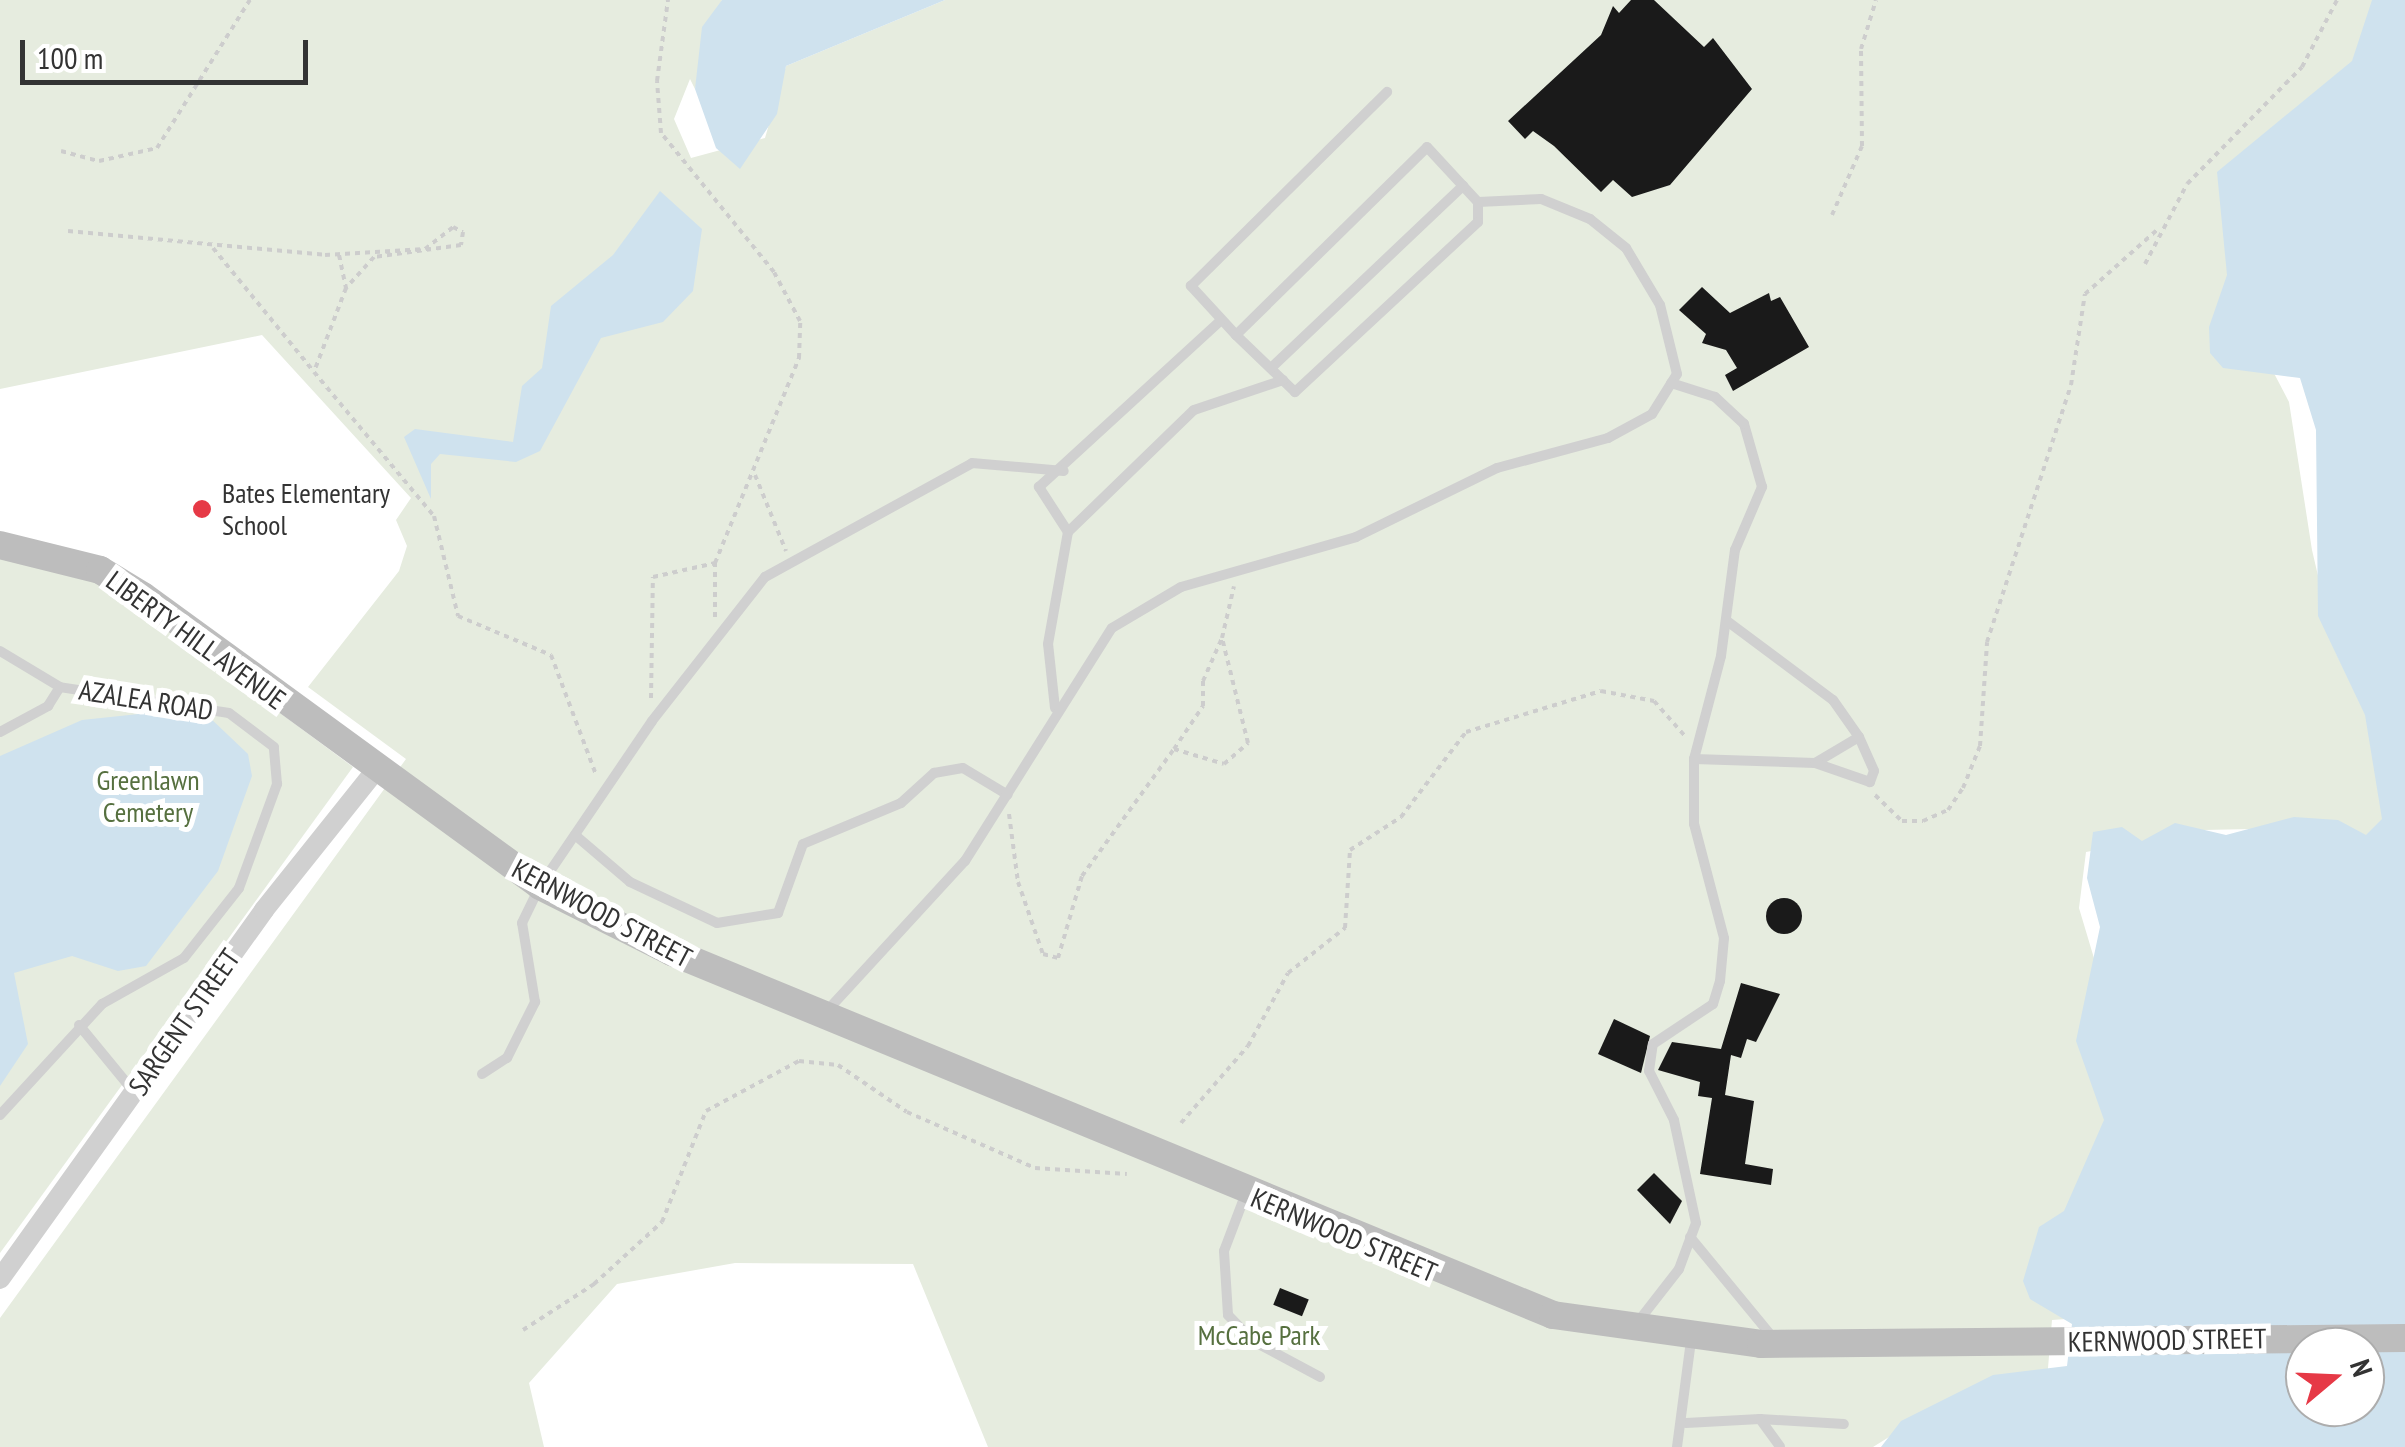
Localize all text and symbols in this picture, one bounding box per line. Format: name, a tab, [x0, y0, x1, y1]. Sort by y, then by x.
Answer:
scale bar	[25, 20, 312, 82]
text: 100 m	[37, 38, 103, 77]
place label: Bates Elementary School	[222, 476, 390, 542]
marker: Bates Elementary School	[191, 498, 213, 520]
street label: LIBERTY HILL AVENUE	[99, 563, 293, 717]
street label: AZALEA ROAD	[76, 673, 216, 727]
park label: Greenlawn Cemetery	[96, 763, 200, 829]
street label: KERNWOOD STREET	[506, 852, 698, 974]
street label: SARGENT STREET	[121, 942, 247, 1102]
street label: KERNWOOD STREET	[1246, 1181, 1442, 1289]
park label: McCabe Park	[1198, 1318, 1320, 1352]
street label: KERNWOOD STREET	[2067, 1321, 2267, 1359]
north arrow	[2285, 1327, 2385, 1427]
text: N	[2342, 1355, 2382, 1381]

